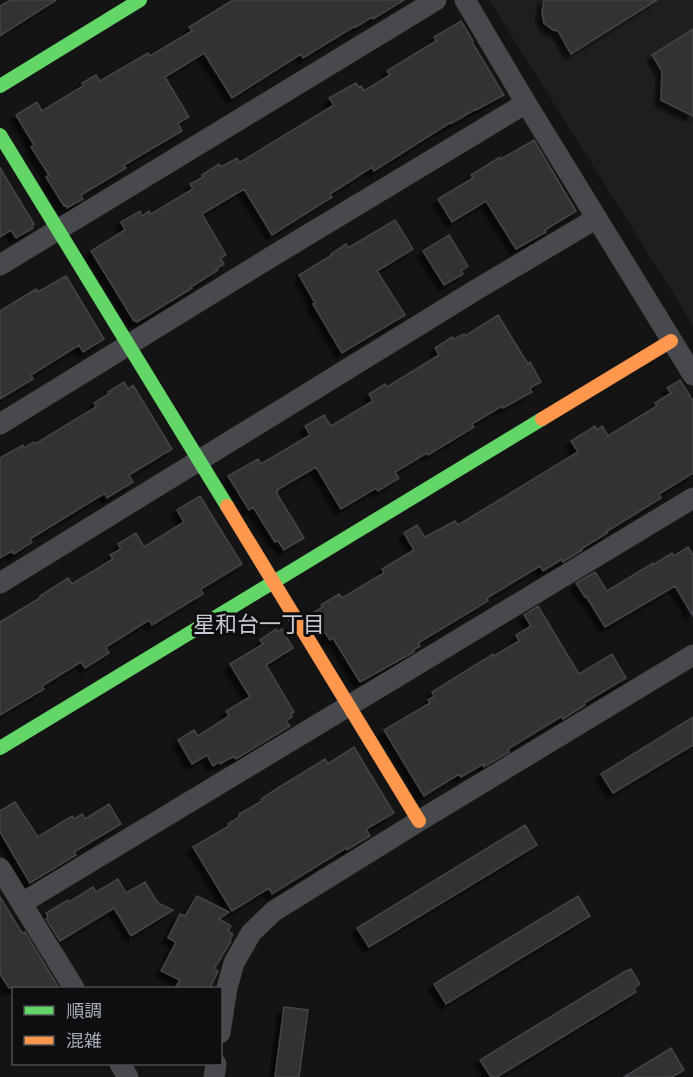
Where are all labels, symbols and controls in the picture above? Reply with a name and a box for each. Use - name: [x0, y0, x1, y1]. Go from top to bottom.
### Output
- district label: 星和台一丁目: [193, 610, 325, 638]
- legend: [12, 987, 222, 1065]
- text: 順調: [66, 999, 102, 1022]
- text: 混雑: [66, 1029, 102, 1052]

